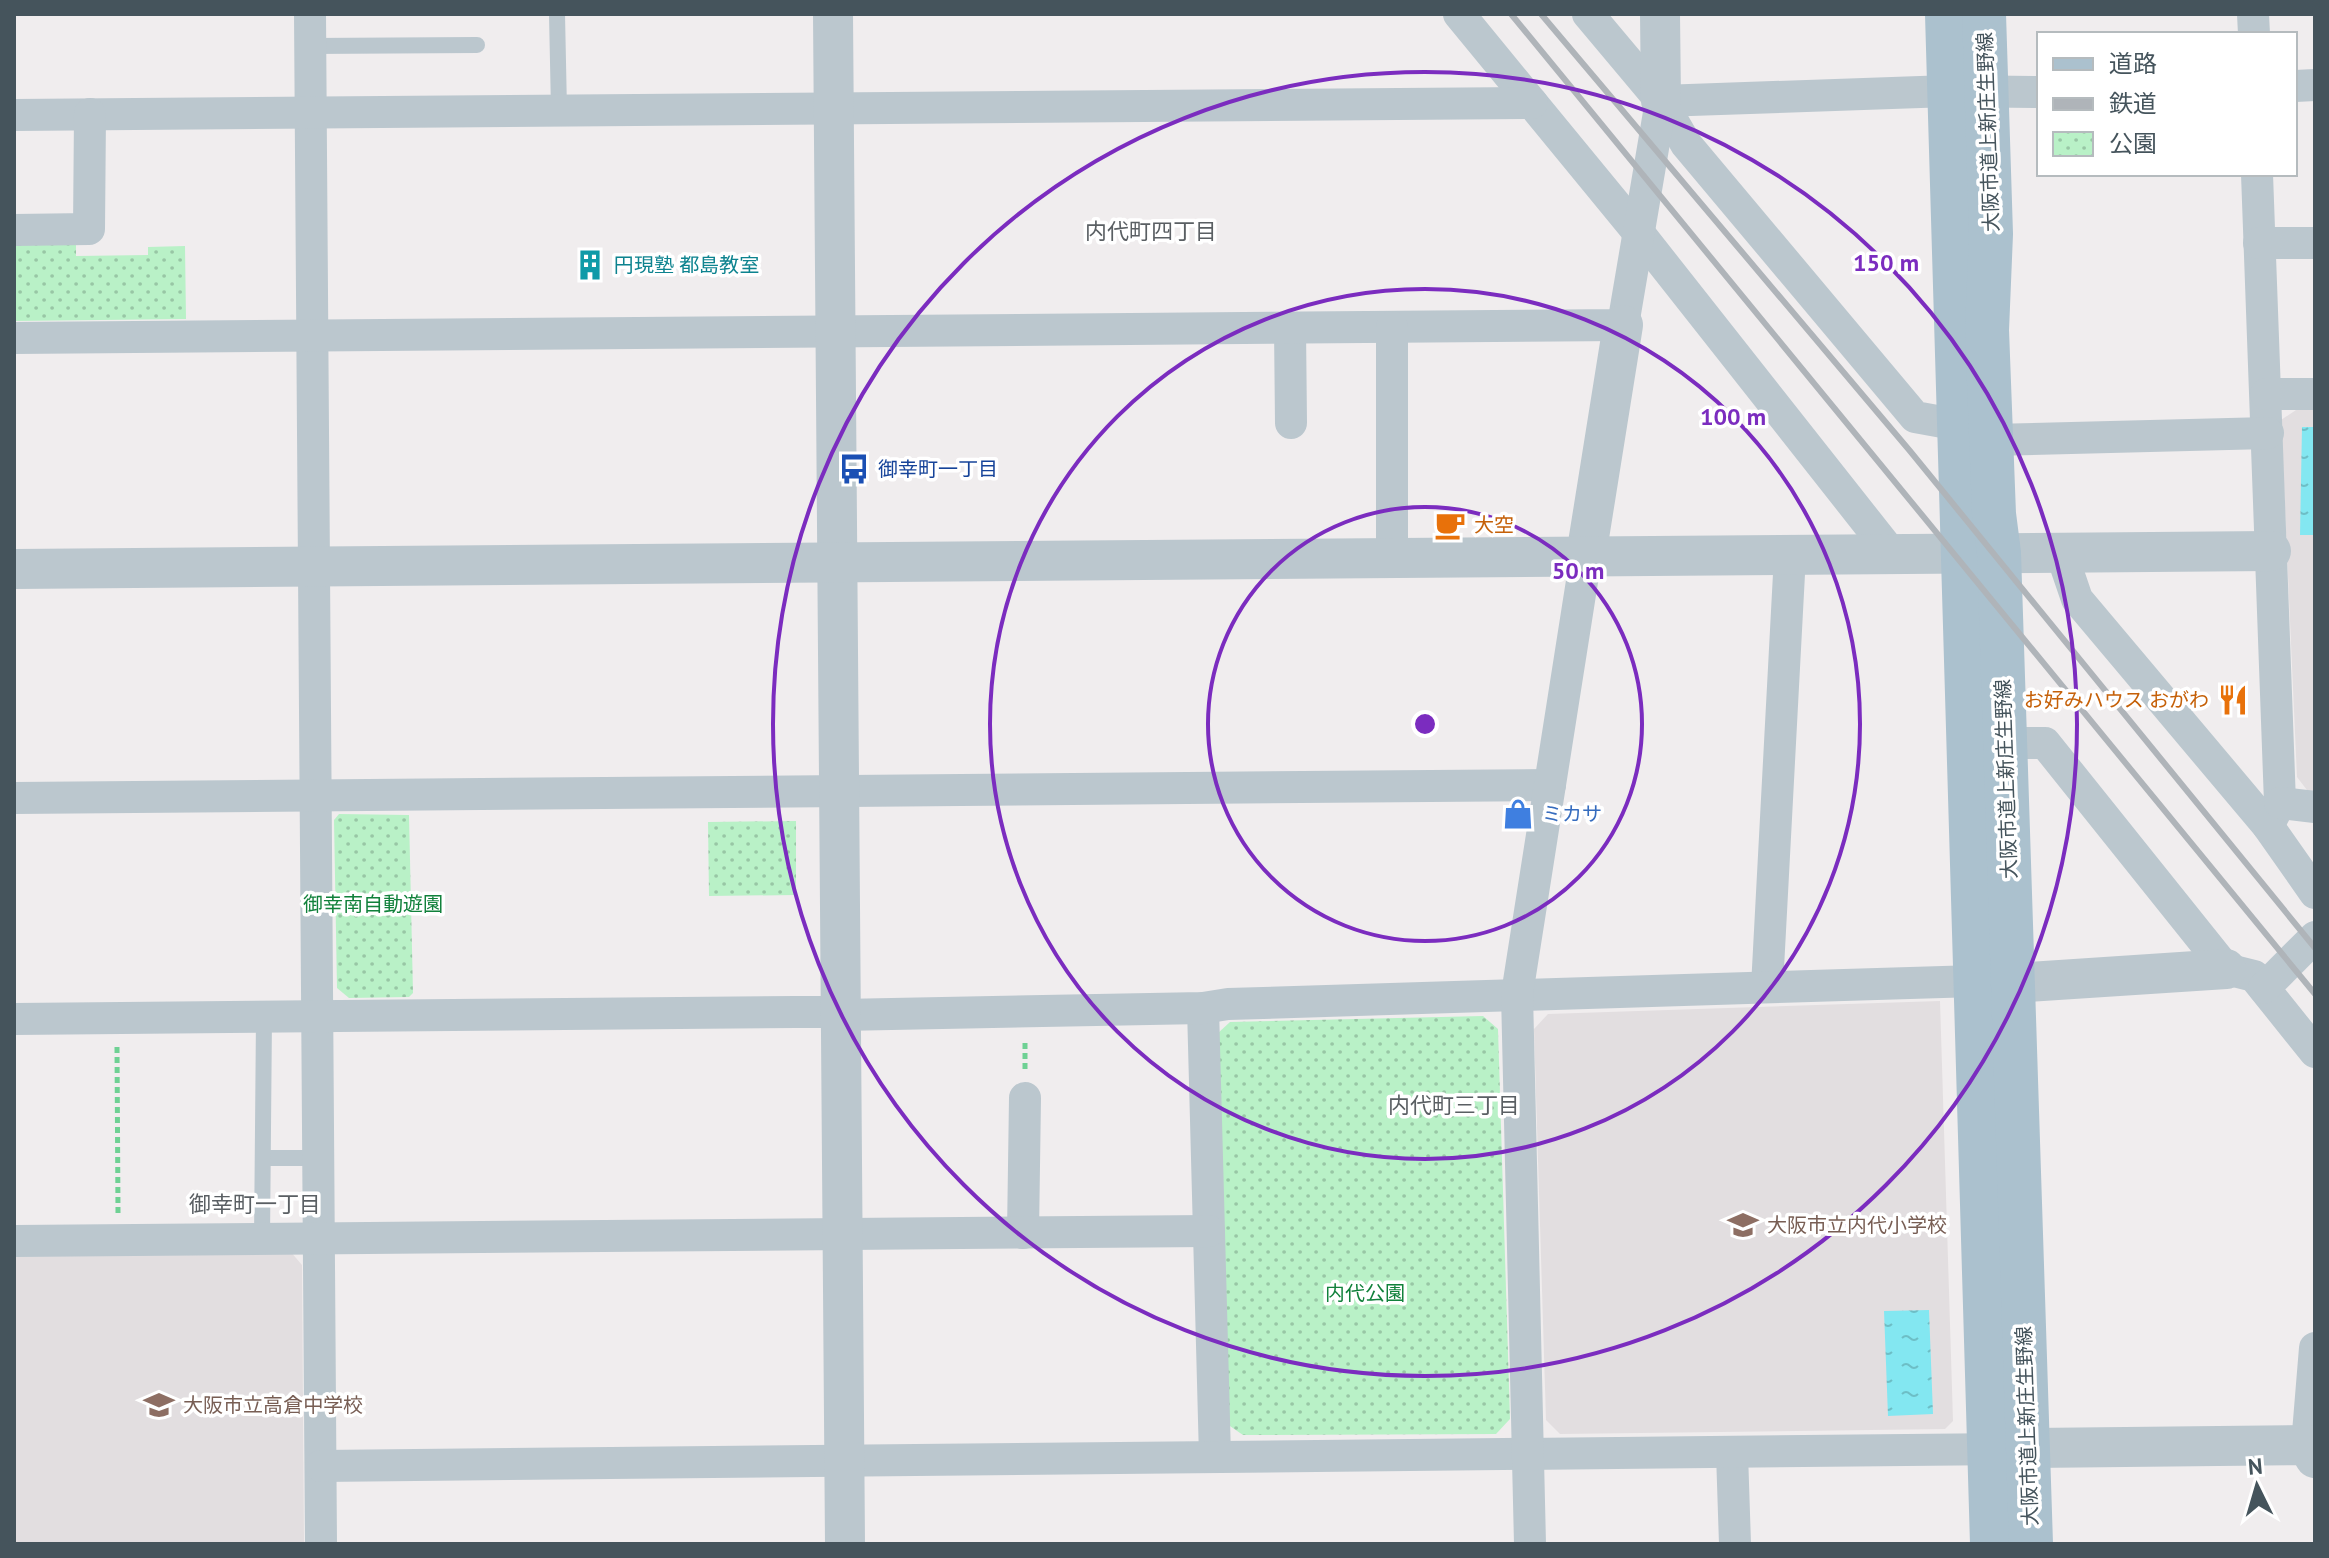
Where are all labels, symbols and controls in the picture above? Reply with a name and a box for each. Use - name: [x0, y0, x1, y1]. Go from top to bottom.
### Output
- street label: 大阪市道上新庄生野線: [1972, 32, 2004, 232]
- legend: [2037, 32, 2297, 176]
- text: 道路: [2109, 48, 2157, 79]
- text: 鉄道: [2109, 88, 2157, 119]
- text: 公園: [2109, 128, 2157, 159]
- district label: 内代町四丁目: [1085, 217, 1217, 245]
- text: 150 m: [1853, 247, 1919, 278]
- building icon: 円現塾 都島教室: [573, 248, 607, 282]
- place label: 円現塾 都島教室: [614, 252, 759, 278]
- text: 100 m: [1700, 401, 1766, 432]
- bus stop icon: 御幸町一丁目: [837, 452, 871, 486]
- place label: 御幸町一丁目: [878, 456, 998, 482]
- cafe icon: 大空: [1433, 508, 1467, 542]
- place label: 大空: [1474, 512, 1514, 538]
- text: 50 m: [1552, 555, 1604, 586]
- street label: 大阪市道上新庄生野線: [1990, 679, 2022, 879]
- restaurant icon: お好みハウス おがわ: [2216, 683, 2250, 717]
- place label: お好みハウス おがわ: [2024, 687, 2209, 713]
- centre of rings: [1411, 710, 1439, 738]
- shop icon: ミカサ: [1501, 797, 1535, 831]
- place label: ミカサ: [1542, 801, 1602, 827]
- park label: 御幸南自動遊園: [303, 891, 443, 917]
- district label: 内代町三丁目: [1388, 1091, 1520, 1119]
- district label: 御幸町一丁目: [189, 1190, 321, 1218]
- school or university icon: 大阪市立内代小学校: [1726, 1208, 1760, 1242]
- place label: 大阪市立内代小学校: [1767, 1212, 1947, 1238]
- park label: 内代公園: [1325, 1280, 1405, 1306]
- street label: 大阪市道上新庄生野線: [2011, 1326, 2043, 1526]
- school or university icon: 大阪市立高倉中学校: [142, 1388, 176, 1422]
- place label: 大阪市立高倉中学校: [183, 1392, 363, 1418]
- north arrow: [2217, 1446, 2297, 1526]
- text: N: [2247, 1451, 2264, 1481]

